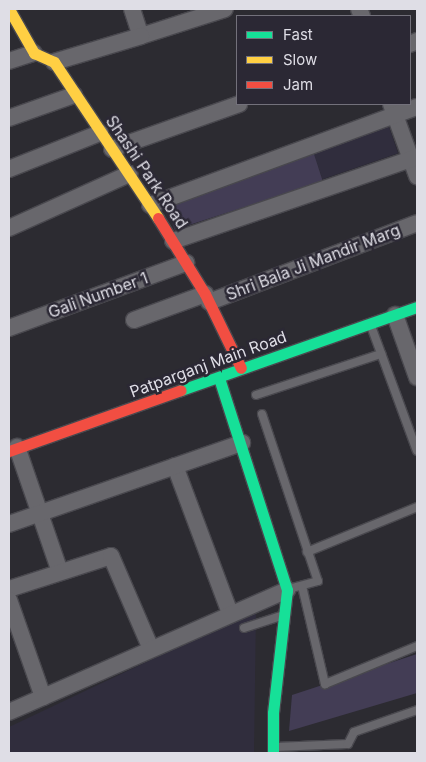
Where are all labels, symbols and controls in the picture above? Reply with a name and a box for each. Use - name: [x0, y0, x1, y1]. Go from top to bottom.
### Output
- legend: [236, 15, 411, 105]
- text: Fast: [283, 25, 313, 44]
- text: Slow: [283, 50, 317, 69]
- text: Jam: [283, 75, 313, 94]
- street label: Shashi Park Road: [102, 112, 192, 232]
- street label: Shri Bala Ji Mandir Marg: [223, 220, 403, 304]
- street label: Gali Number 1: [45, 268, 151, 322]
- street label: Patparganj Main Road: [127, 327, 289, 401]

